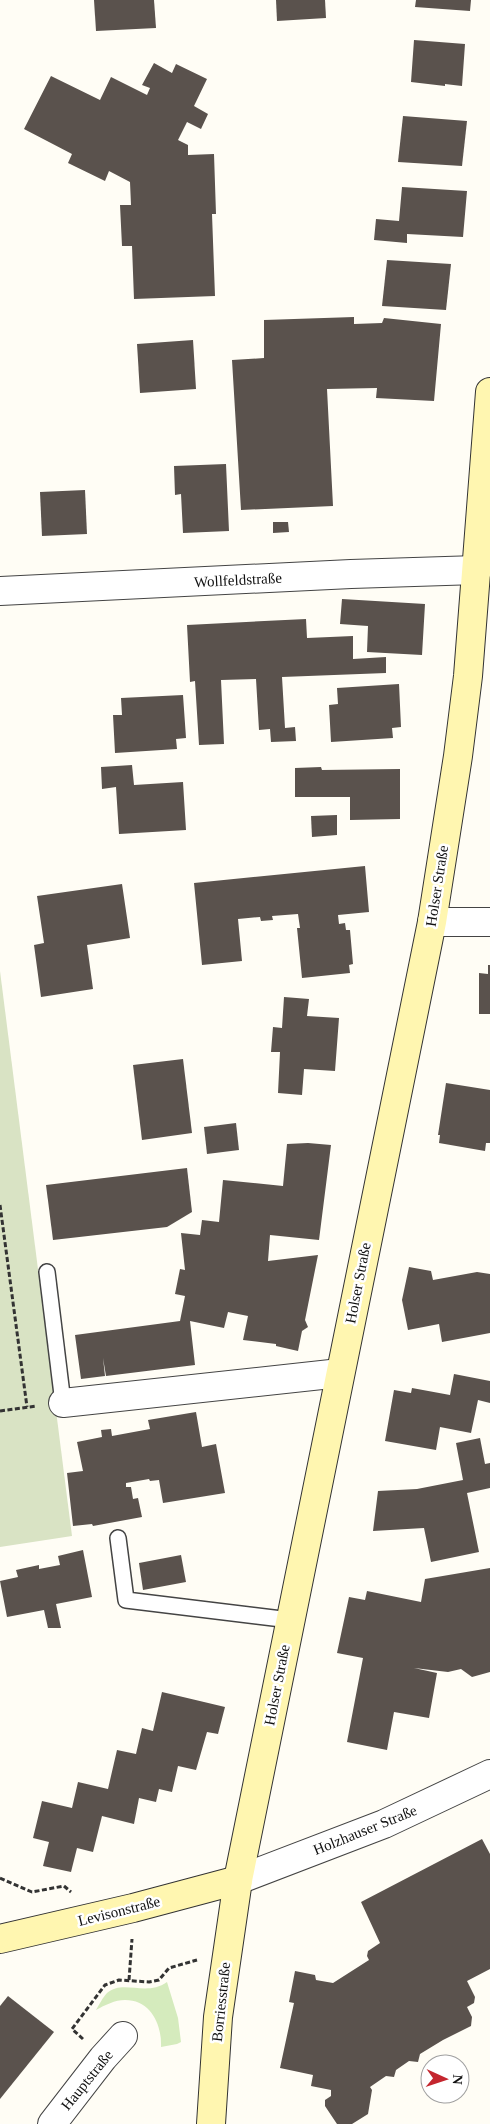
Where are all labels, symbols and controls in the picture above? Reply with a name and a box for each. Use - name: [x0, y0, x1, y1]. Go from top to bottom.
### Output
- street label: Wollfeldstraße: [194, 570, 283, 590]
- street label: Holser Straße: [423, 844, 451, 928]
- street label: Holser Straße: [342, 1241, 374, 1325]
- street label: Holser Straße: [261, 1643, 293, 1727]
- street label: Holzhauser Straße: [311, 1802, 419, 1858]
- street label: Levisonstraße: [76, 1893, 162, 1929]
- street label: Borriesstraße: [209, 1961, 233, 2043]
- street label: Hauptstraße: [58, 2047, 116, 2113]
- north arrow: [420, 2054, 470, 2104]
- text: N: [450, 2074, 465, 2085]

